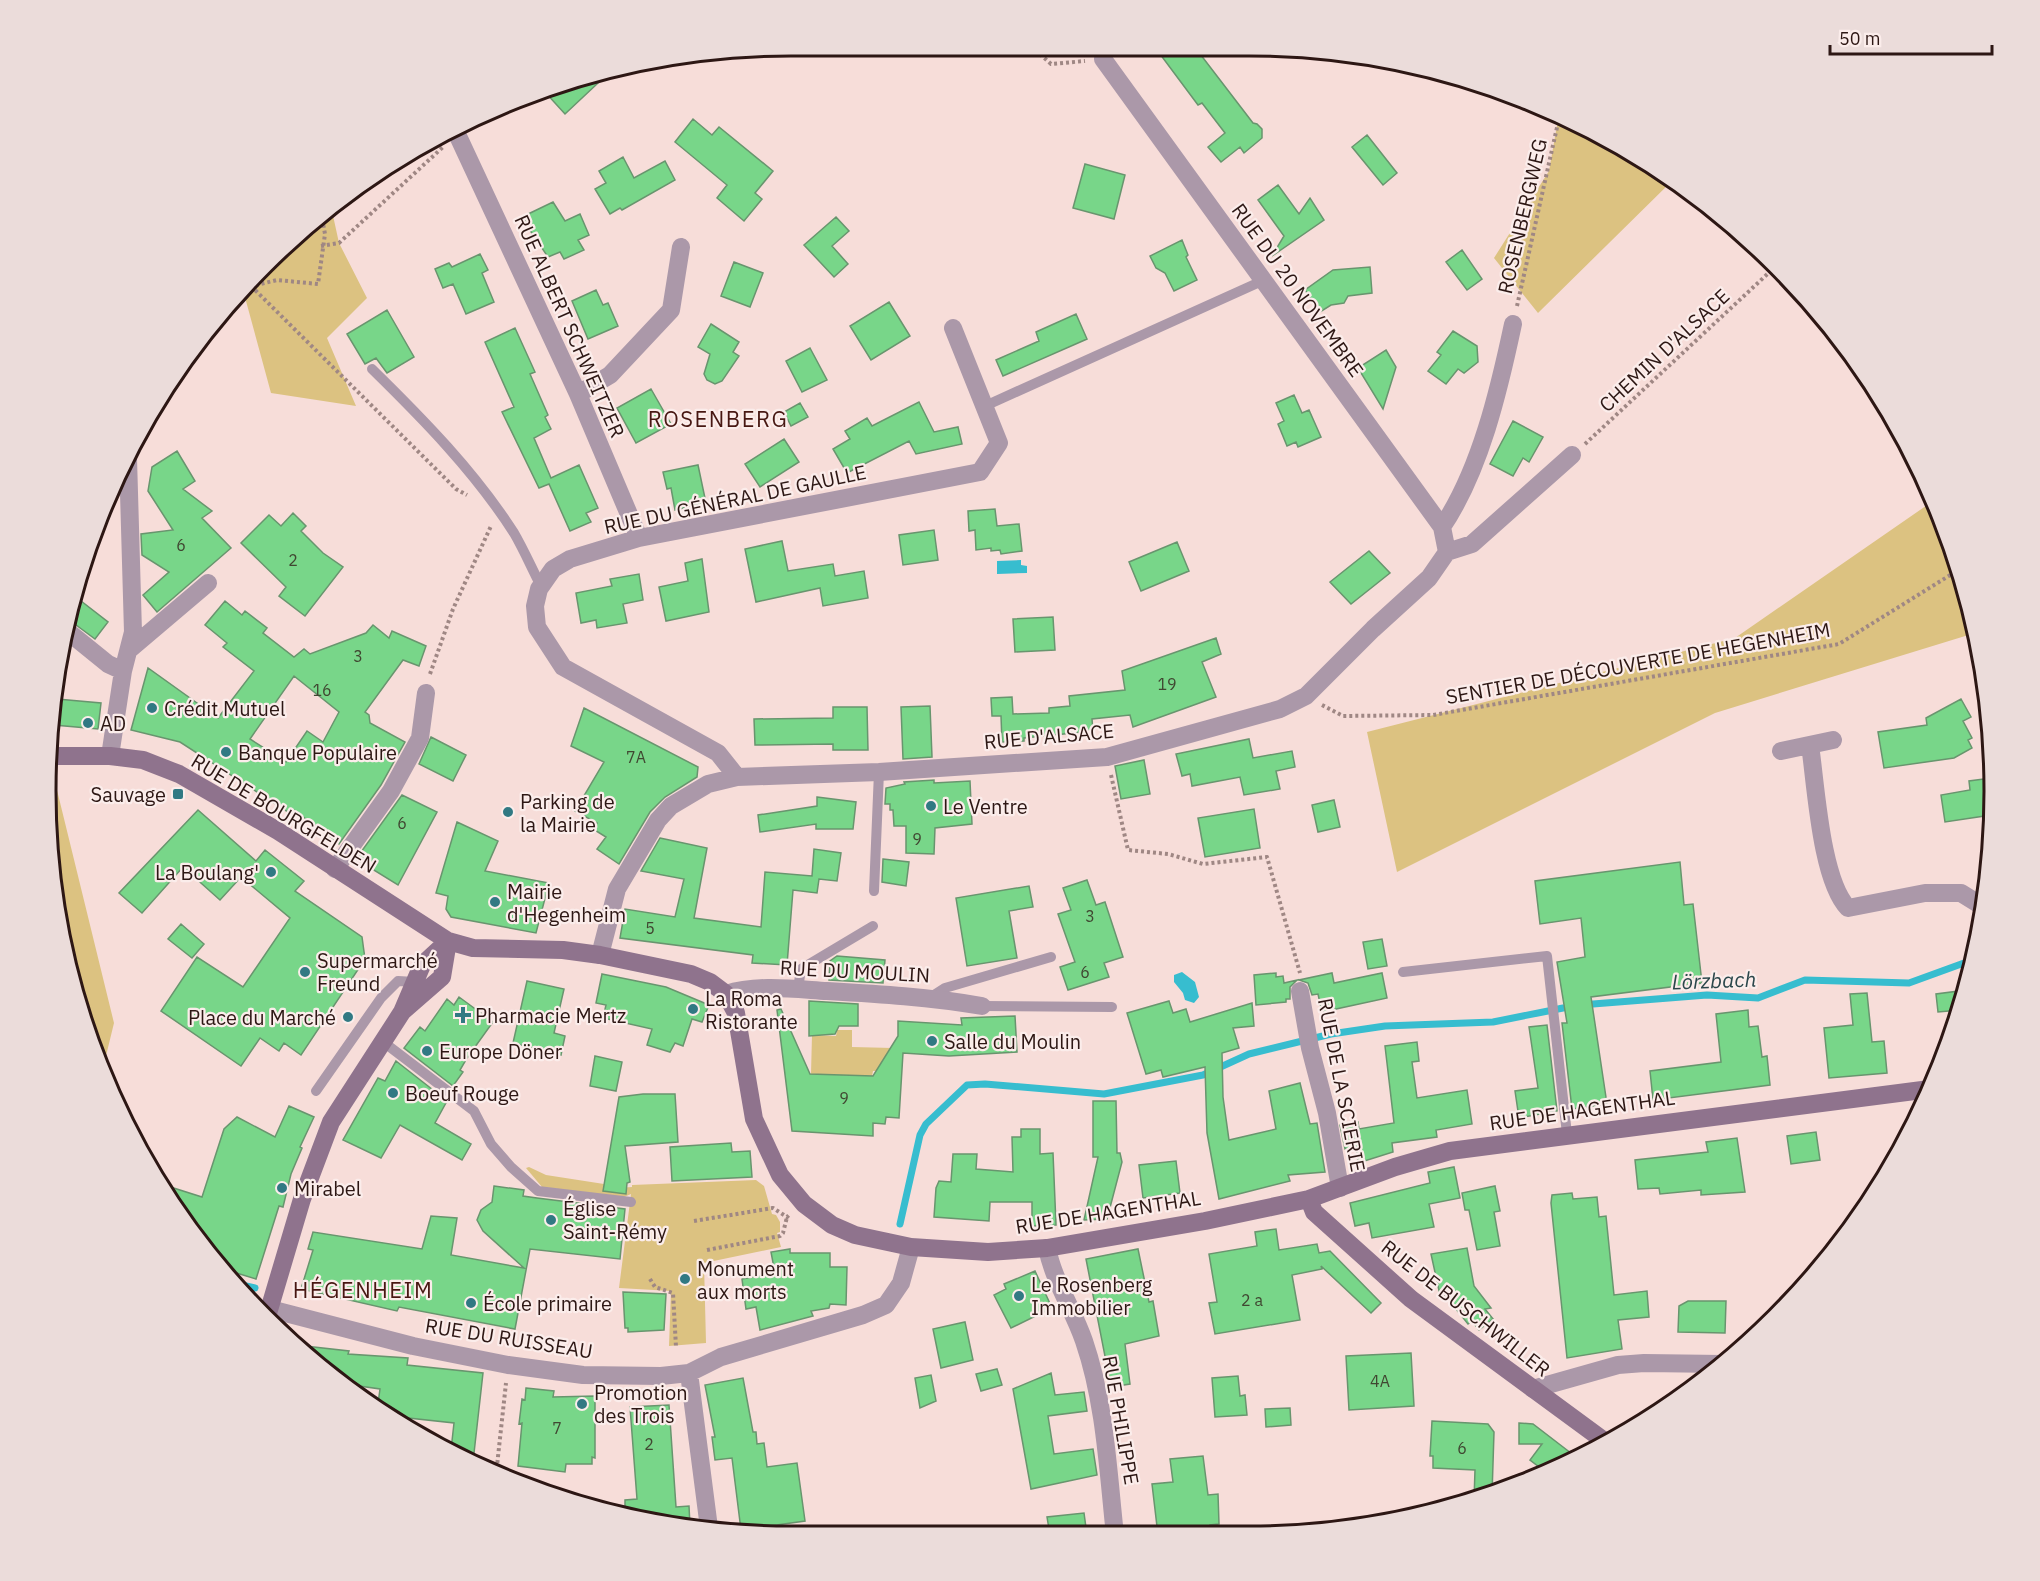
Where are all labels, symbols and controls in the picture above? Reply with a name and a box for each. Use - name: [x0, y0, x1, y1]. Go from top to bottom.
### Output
- scale bar: [1830, 18, 1992, 56]
- text: 50 m: [1839, 27, 1881, 50]
- street label: ROSENBERGWEG: [1491, 136, 1553, 296]
- street label: RUE DU 20 NOVEMBRE: [1226, 198, 1370, 382]
- street label: RUE ALBERT SCHWEITZER: [509, 210, 631, 442]
- street label: CHEMIN D'ALSACE: [1593, 282, 1735, 418]
- district label: ROSENBERG: [648, 404, 788, 433]
- street label: RUE DU GÉNÉRAL DE GAULLE: [601, 458, 869, 540]
- house number: 6: [176, 535, 186, 555]
- house number: 2: [288, 550, 298, 570]
- street label: SENTIER DE DÉCOUVERTE DE HEGENHEIM: [1444, 616, 1832, 710]
- house number: 3: [353, 646, 363, 666]
- house number: 19: [1157, 674, 1177, 694]
- house number: 16: [312, 680, 332, 700]
- place label: Crédit Mutuel: [164, 695, 285, 722]
- marker: Crédit Mutuel: [145, 701, 159, 715]
- place label: AD: [100, 710, 126, 737]
- marker: AD: [81, 716, 95, 730]
- street label: RUE D'ALSACE: [983, 717, 1115, 755]
- place label: Banque Populaire: [238, 739, 397, 766]
- marker: Banque Populaire: [219, 745, 233, 759]
- street label: RUE DE BOURGFELDEN: [186, 747, 382, 879]
- house number: 7A: [626, 747, 646, 767]
- place label: Sauvage: [91, 781, 166, 808]
- marker: Sauvage: [171, 787, 185, 801]
- place label: Parking de la Mairie: [520, 788, 615, 838]
- place label: Le Ventre: [943, 793, 1028, 820]
- marker: Le Ventre: [924, 799, 938, 813]
- marker: Parking de la Mairie: [501, 805, 515, 819]
- house number: 6: [397, 813, 407, 833]
- house number: 9: [912, 829, 922, 849]
- place label: La Boulang': [155, 859, 259, 886]
- marker: La Boulang': [264, 865, 278, 879]
- place label: Mairie d'Hegenheim: [507, 878, 626, 928]
- marker: Mairie d'Hegenheim: [488, 895, 502, 909]
- house number: 3: [1085, 906, 1095, 926]
- house number: 5: [645, 918, 655, 938]
- place label: Supermarché Freund: [317, 947, 438, 997]
- street label: RUE DU MOULIN: [779, 954, 931, 988]
- house number: 6: [1080, 962, 1090, 982]
- marker: Supermarché Freund: [298, 965, 312, 979]
- water label: Lörzbach: [1671, 965, 1757, 995]
- place label: La Roma Ristorante: [705, 985, 798, 1035]
- street label: RUE DE LA SCIERIE: [1312, 996, 1372, 1174]
- place label: Pharmacie Mertz: [475, 1002, 626, 1029]
- marker: La Roma Ristorante: [686, 1002, 700, 1016]
- place label: Place du Marché: [188, 1004, 336, 1031]
- marker: Pharmacie Mertz: [456, 1008, 470, 1022]
- marker: Place du Marché: [341, 1010, 355, 1024]
- place label: Salle du Moulin: [944, 1028, 1081, 1055]
- marker: Salle du Moulin: [925, 1034, 939, 1048]
- place label: Europe Döner: [439, 1038, 562, 1065]
- marker: Europe Döner: [420, 1044, 434, 1058]
- place label: Boeuf Rouge: [405, 1080, 519, 1107]
- street label: RUE DE HAGENTHAL: [1487, 1084, 1677, 1136]
- marker: Boeuf Rouge: [386, 1086, 400, 1100]
- house number: 9: [839, 1088, 849, 1108]
- place label: Mirabel: [294, 1175, 361, 1202]
- marker: Mirabel: [275, 1181, 289, 1195]
- street label: RUE DE HAGENTHAL: [1013, 1184, 1203, 1240]
- place label: Église Saint-Rémy: [563, 1195, 667, 1245]
- marker: Église Saint-Rémy: [544, 1213, 558, 1227]
- street label: RUE DE BUSCHWILLER: [1376, 1234, 1556, 1382]
- place label: Monument aux morts: [697, 1255, 794, 1305]
- place label: Le Rosenberg Immobilier: [1031, 1271, 1153, 1321]
- marker: Monument aux morts: [678, 1272, 692, 1286]
- district label: HÉGENHEIM: [293, 1275, 433, 1304]
- marker: Le Rosenberg Immobilier: [1012, 1289, 1026, 1303]
- place label: École primaire: [483, 1290, 612, 1317]
- house number: 2 a: [1241, 1290, 1263, 1310]
- marker: École primaire: [464, 1296, 478, 1310]
- street label: RUE DU RUISSEAU: [423, 1311, 595, 1365]
- street label: RUE PHILIPPE: [1096, 1353, 1146, 1487]
- house number: 4A: [1370, 1371, 1390, 1391]
- place label: Promotion des Trois: [594, 1379, 688, 1429]
- marker: Promotion des Trois: [575, 1397, 589, 1411]
- house number: 7: [552, 1418, 562, 1438]
- house number: 2: [644, 1434, 654, 1454]
- house number: 6: [1457, 1438, 1467, 1458]

